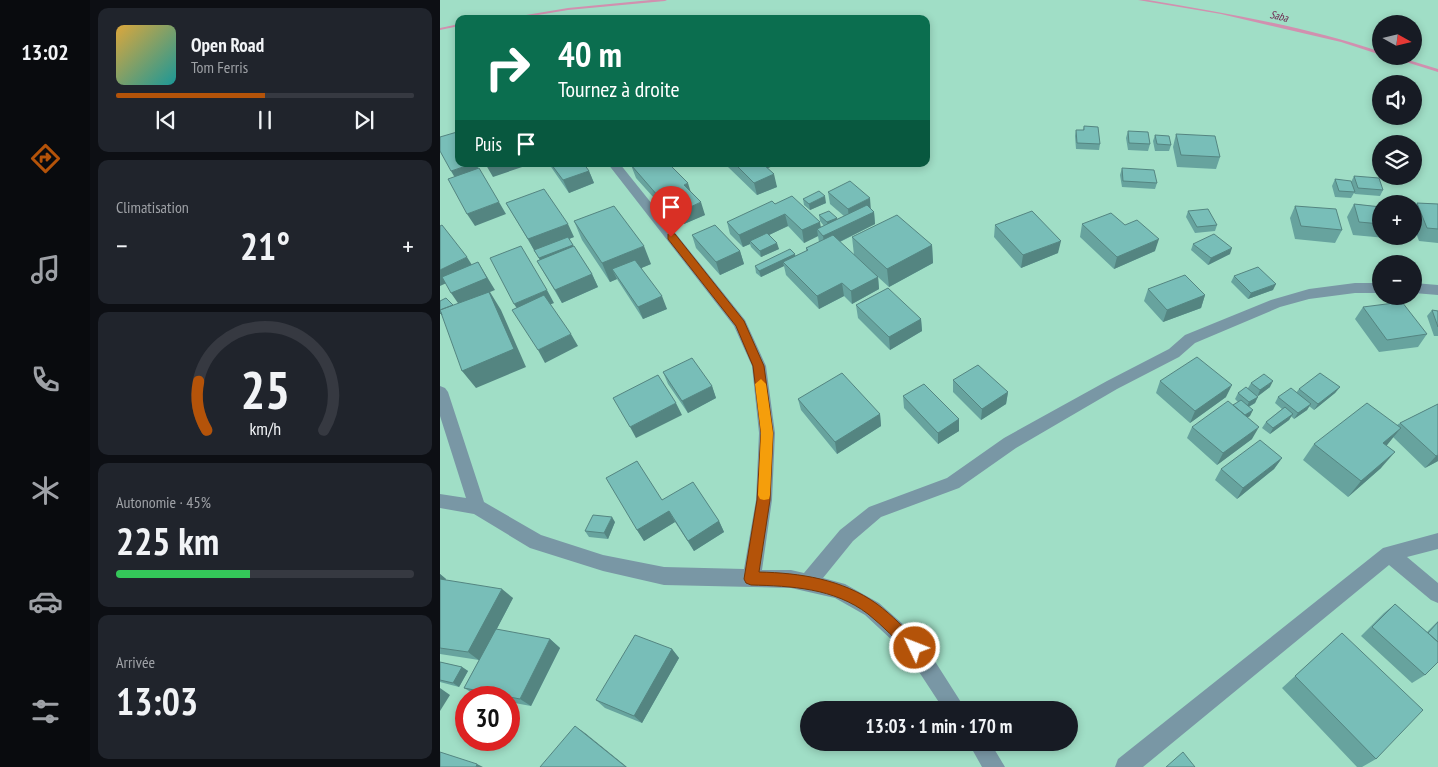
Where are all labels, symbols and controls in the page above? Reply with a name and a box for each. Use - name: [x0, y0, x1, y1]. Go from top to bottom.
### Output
- water label: Saba: [1268, 7, 1290, 25]
- north arrow: [1372, 15, 1422, 65]
- map controls: [1372, 15, 1422, 305]
- text: 40 m: [558, 31, 622, 77]
- text: Open Road: [191, 33, 264, 57]
- icon: right: [475, 35, 540, 100]
- text: 13:02: [21, 38, 69, 66]
- text: Tom Ferris: [191, 57, 248, 77]
- text: Tournez à droite: [558, 75, 680, 103]
- button: sound: [1372, 75, 1422, 125]
- icon: previous: [152, 106, 180, 134]
- icon: pause: [251, 106, 279, 134]
- icon: next: [350, 106, 378, 134]
- icon: arrive: [512, 130, 540, 158]
- text: Puis: [475, 132, 502, 156]
- button: layers: [1372, 135, 1422, 185]
- icon: directions: [28, 141, 63, 176]
- pin: [650, 186, 692, 237]
- icon: arrive: [657, 193, 685, 221]
- button: +: [1372, 195, 1422, 245]
- text: Climatisation: [116, 197, 189, 217]
- text: 21°: [240, 221, 290, 270]
- text: −: [116, 227, 128, 264]
- text: +: [402, 227, 414, 264]
- icon: music: [28, 252, 63, 287]
- button: −: [1372, 255, 1422, 305]
- text: 25: [240, 356, 290, 423]
- icon: phone: [28, 362, 63, 397]
- text: km/h: [249, 417, 281, 440]
- icon: climate: [28, 473, 63, 508]
- text: Autonomie · 45%: [116, 492, 211, 512]
- text: 225 km: [116, 516, 219, 565]
- icon: car: [28, 584, 63, 619]
- position arrow: [888, 621, 940, 673]
- text: Arrivée: [116, 652, 155, 672]
- text: 13:03: [116, 676, 198, 725]
- speed limit sign: 30: [455, 686, 520, 751]
- icon: filters: [28, 694, 63, 729]
- text: 13:03 · 1 min · 170 m: [866, 714, 1012, 738]

